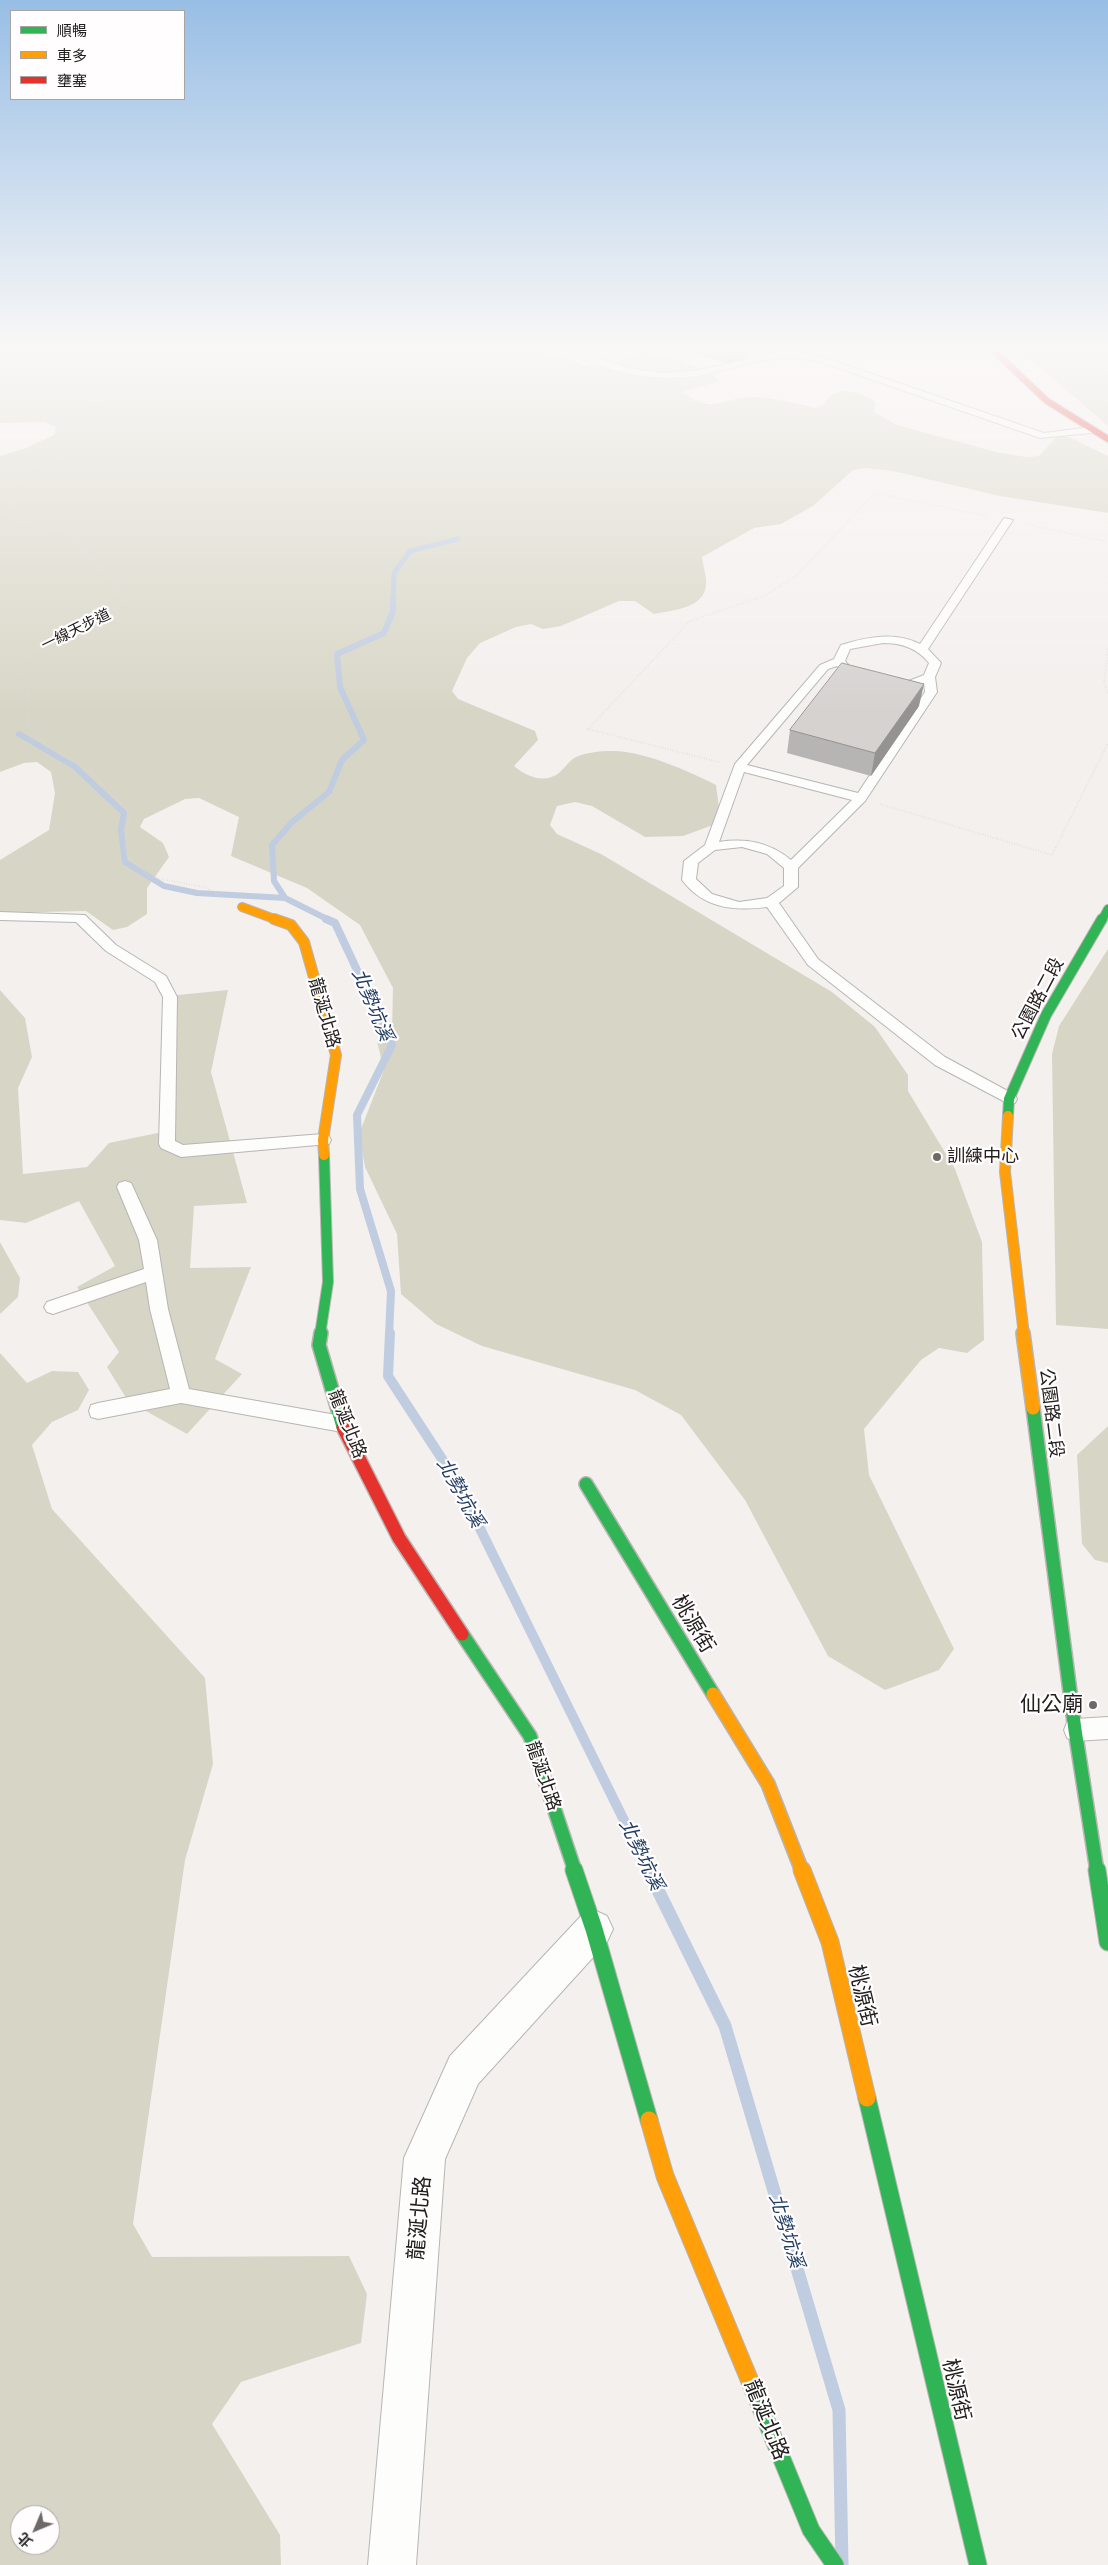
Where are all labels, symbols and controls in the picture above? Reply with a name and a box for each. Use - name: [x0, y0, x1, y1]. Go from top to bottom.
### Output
- legend: [10, 10, 185, 100]
- text: 順暢: [57, 21, 87, 40]
- text: 車多: [57, 46, 87, 65]
- text: 壅塞: [57, 71, 87, 90]
- street label: 一線天步道: [38, 605, 114, 655]
- street label: 公園路二段: [1007, 954, 1069, 1044]
- water label: 北勢坑溪: [347, 966, 397, 1044]
- street label: 龍涎北路: [304, 975, 344, 1051]
- place label: 訓練中心: [947, 1146, 1019, 1168]
- marker: 訓練中心: [931, 1151, 943, 1163]
- street label: 公園路二段: [1035, 1367, 1067, 1459]
- street label: 龍涎北路: [324, 1387, 370, 1461]
- water label: 北勢坑溪: [432, 1454, 488, 1532]
- street label: 桃源街: [666, 1591, 720, 1657]
- place label: 仙公廟: [1020, 1692, 1083, 1718]
- marker: 仙公廟: [1087, 1699, 1099, 1711]
- street label: 龍涎北路: [521, 1738, 565, 1814]
- water label: 北勢坑溪: [614, 1816, 668, 1894]
- street label: 桃源街: [843, 1962, 881, 2030]
- street label: 龍涎北路: [404, 2175, 436, 2261]
- water label: 北勢坑溪: [764, 2191, 808, 2271]
- street label: 桃源街: [937, 2356, 975, 2424]
- street label: 龍涎北路: [739, 2376, 793, 2464]
- north arrow: [10, 2505, 60, 2555]
- text: 北: [14, 2529, 36, 2551]

